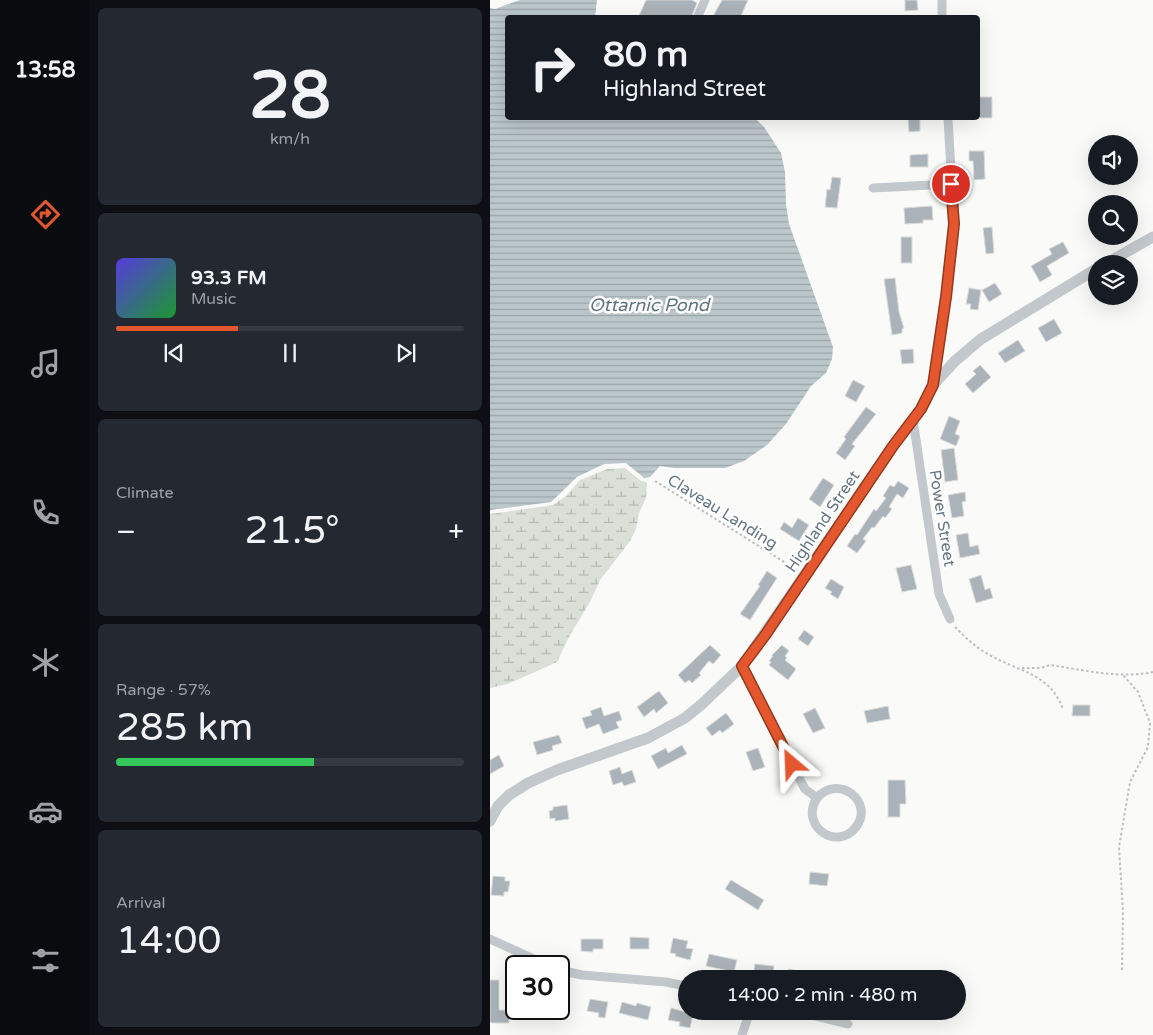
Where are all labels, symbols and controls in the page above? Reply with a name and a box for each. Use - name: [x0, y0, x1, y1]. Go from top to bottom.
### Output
- text: 80 m: [603, 34, 688, 76]
- icon: right: [520, 35, 585, 100]
- text: 13:58: [15, 57, 75, 83]
- text: 28: [249, 57, 331, 136]
- text: Highland Street: [603, 76, 766, 102]
- text: km/h: [270, 129, 310, 149]
- map controls: [1088, 135, 1138, 305]
- button: sound: [1088, 135, 1138, 185]
- pin: [930, 163, 972, 205]
- icon: arrive: [937, 170, 965, 198]
- button: search: [1088, 195, 1138, 245]
- icon: directions: [28, 197, 63, 232]
- button: layers: [1088, 255, 1138, 305]
- text: 93.3 FM: [191, 267, 267, 289]
- text: Music: [191, 289, 236, 309]
- water label: Ottarnic Pond: [589, 294, 712, 316]
- icon: previous: [160, 339, 188, 367]
- icon: pause: [276, 339, 304, 367]
- icon: next: [392, 339, 420, 367]
- icon: music: [28, 346, 63, 381]
- street label: Highland Street: [781, 467, 864, 576]
- street label: Power Street: [924, 468, 960, 568]
- street label: Claveau Landing: [664, 470, 781, 554]
- text: Climate: [116, 483, 174, 503]
- icon: phone: [28, 495, 63, 530]
- text: 21.5°: [245, 508, 340, 554]
- text: −: [116, 515, 136, 549]
- text: +: [448, 515, 464, 549]
- icon: climate: [28, 645, 63, 680]
- text: Range · 57%: [116, 680, 211, 700]
- text: 285 km: [116, 705, 253, 751]
- position arrow: [765, 737, 817, 789]
- icon: car: [28, 794, 63, 829]
- text: Arrival: [116, 893, 165, 913]
- text: 14:00: [116, 918, 221, 964]
- icon: filters: [28, 943, 63, 978]
- speed limit sign: 30: [505, 955, 570, 1020]
- text: 14:00 · 2 min · 480 m: [726, 984, 918, 1006]

